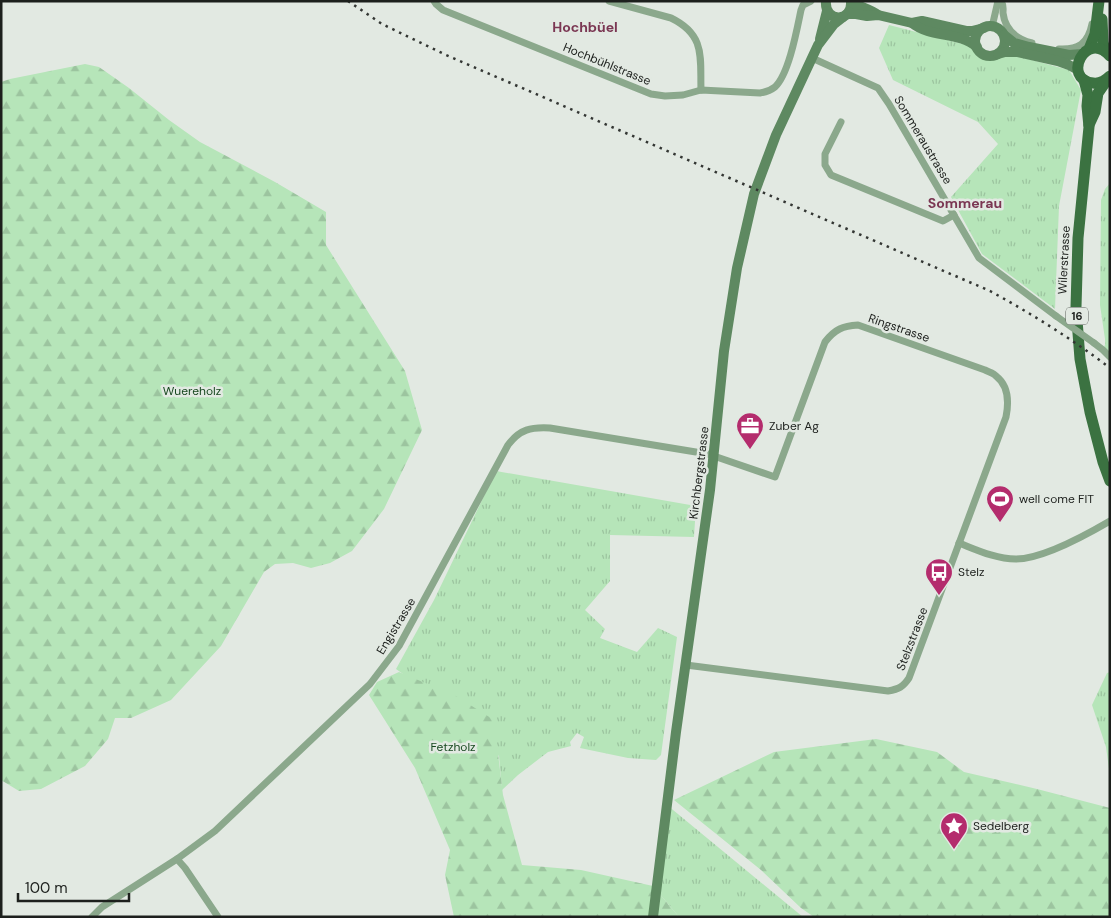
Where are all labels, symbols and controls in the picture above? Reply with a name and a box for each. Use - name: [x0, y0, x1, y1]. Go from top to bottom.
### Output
- district label: Hochbüel: [552, 18, 618, 36]
- street label: Hochbühlstrasse: [561, 39, 653, 89]
- street label: Sommeraustrasse: [890, 93, 956, 187]
- district label: Sommerau: [928, 194, 1002, 212]
- street label: Wilerstrasse: [1054, 225, 1074, 295]
- road number: 16: [1066, 308, 1088, 324]
- street label: Ringstrasse: [866, 310, 932, 346]
- park label: Wuereholz: [163, 383, 221, 399]
- office icon: Zuber Ag: [735, 411, 765, 450]
- place label: Zuber Ag: [769, 418, 819, 434]
- street label: Kirchbergstrasse: [685, 425, 713, 520]
- sports icon: well come FIT: [985, 484, 1015, 523]
- place label: well come FIT: [1019, 491, 1094, 507]
- bus stop icon: Stelz: [924, 557, 954, 596]
- place label: Stelz: [958, 564, 984, 580]
- street label: Engistrasse: [373, 594, 419, 657]
- street label: Stelzstrasse: [893, 605, 932, 673]
- park label: Fetzholz: [430, 739, 476, 755]
- place icon: Sedelberg: [939, 811, 969, 850]
- place label: Sedelberg: [973, 818, 1029, 834]
- scale bar: [18, 870, 129, 902]
- text: 100 m: [25, 878, 68, 898]

